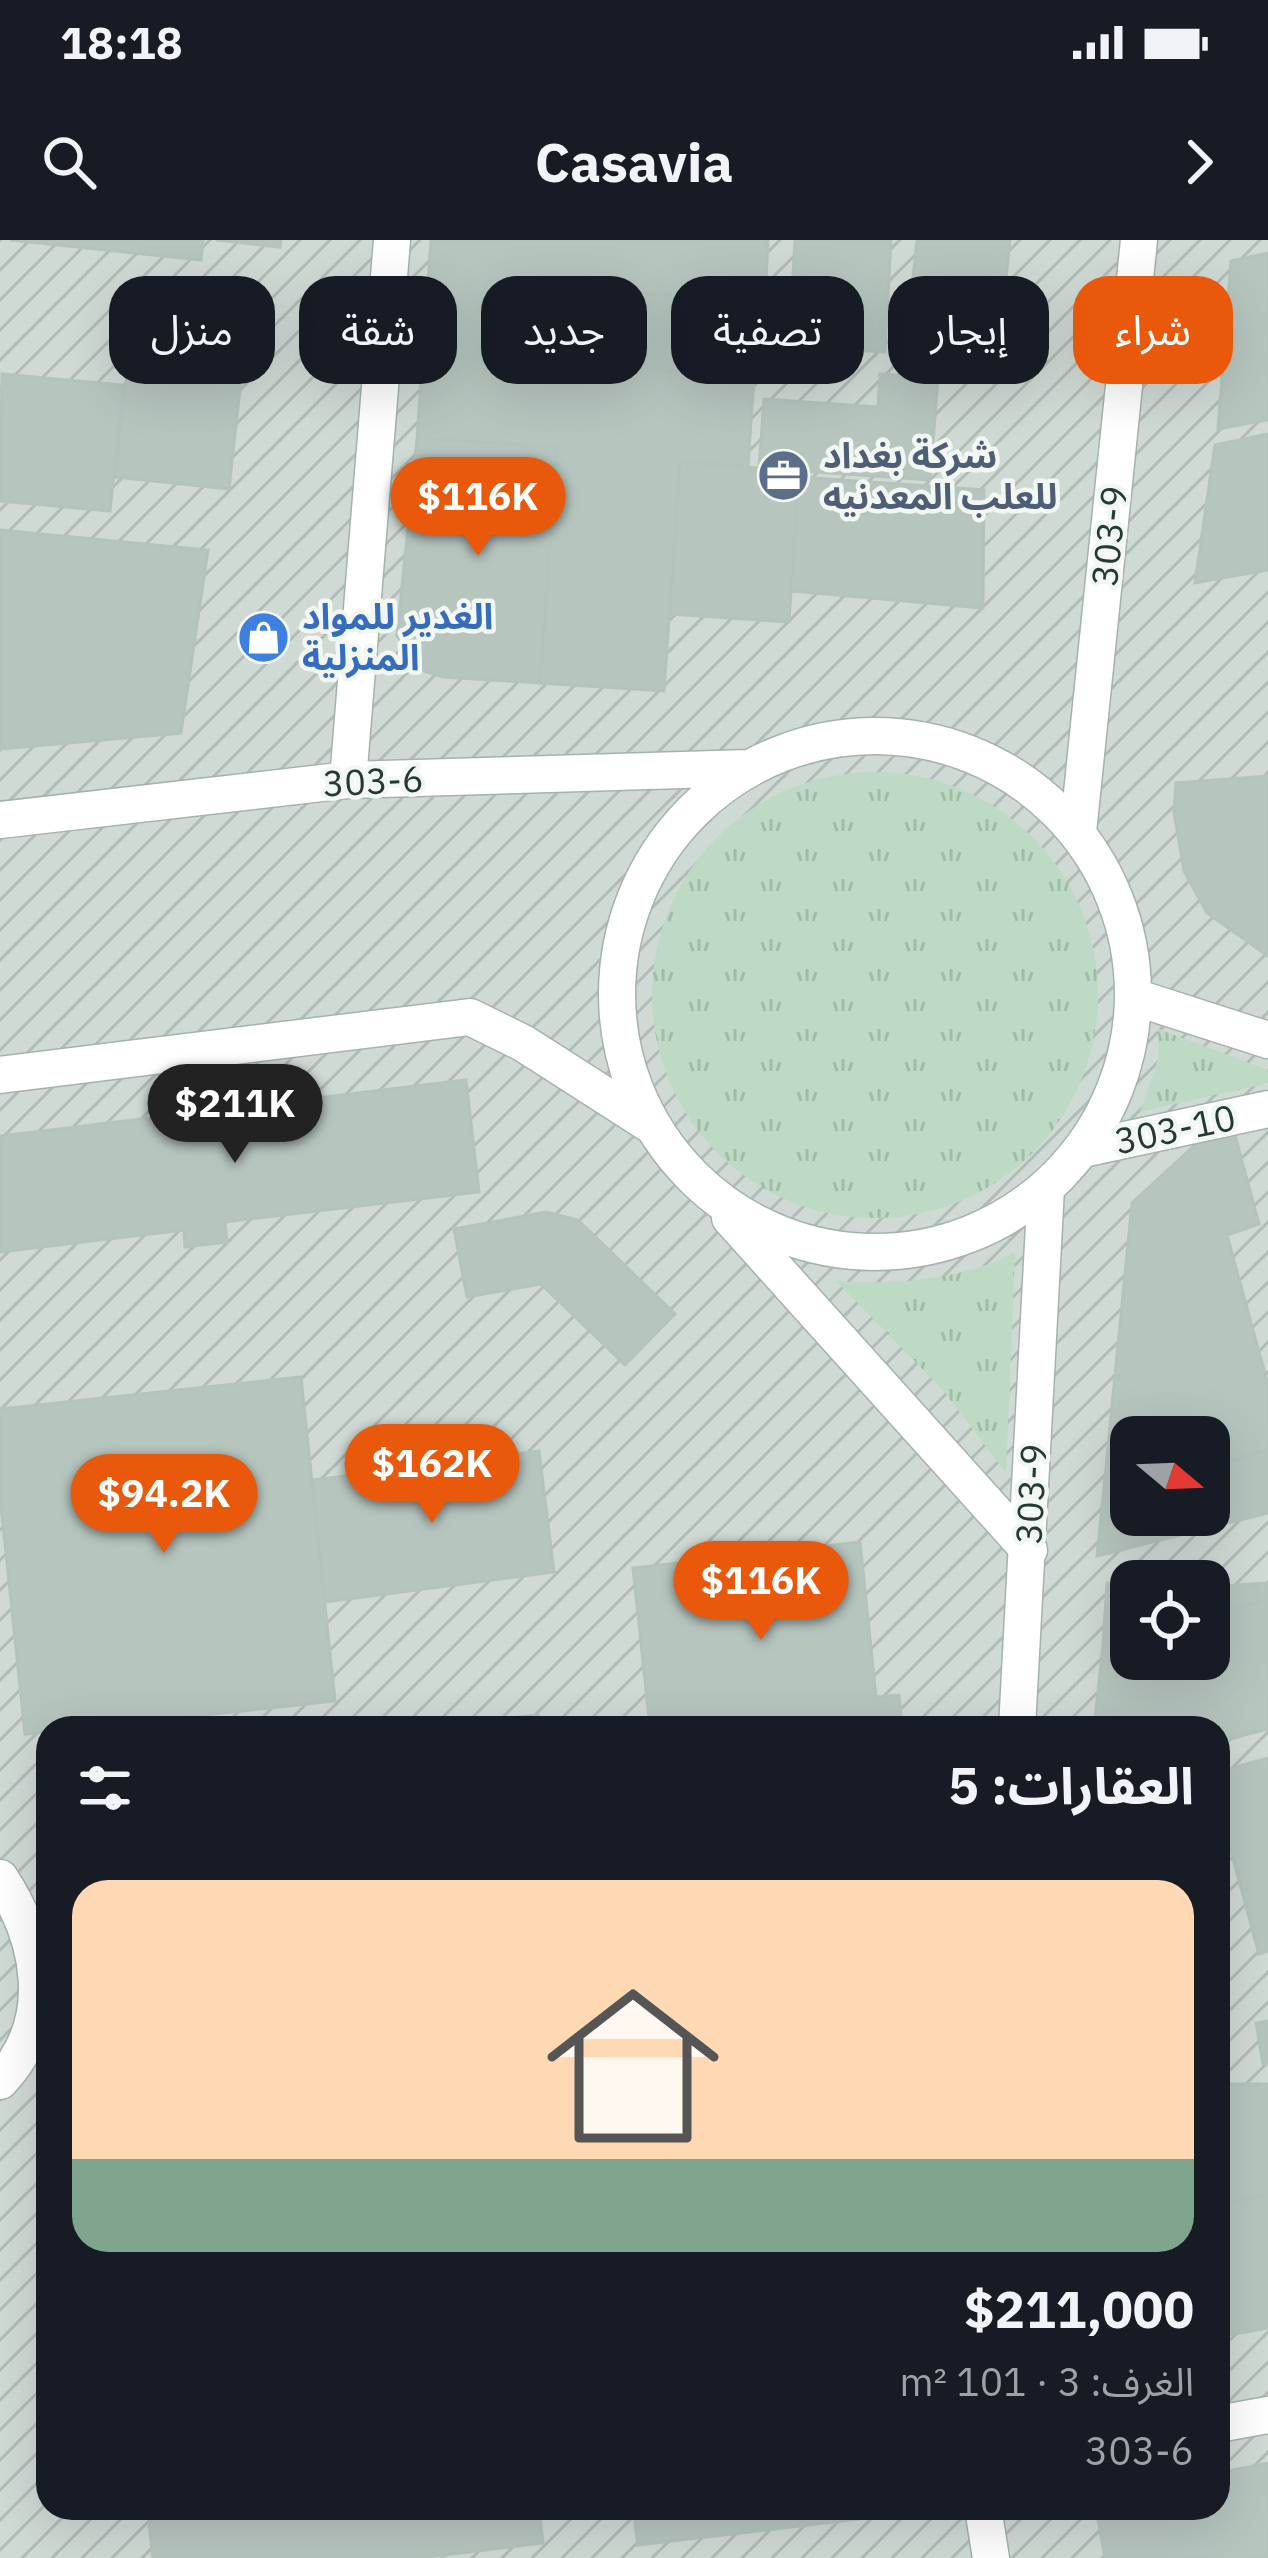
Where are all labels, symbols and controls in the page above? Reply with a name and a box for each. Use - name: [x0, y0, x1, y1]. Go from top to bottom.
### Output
- text: 18:18: [60, 13, 183, 71]
- text: Casavia: [535, 127, 733, 197]
- icon: search: [36, 129, 102, 195]
- icon: forward: [1166, 129, 1232, 195]
- chip: منزل: [109, 276, 275, 384]
- chip: شقة: [299, 276, 457, 384]
- chip: جديد: [481, 276, 647, 384]
- chip: تصفية: [671, 276, 864, 384]
- chip: إيجار: [888, 276, 1049, 384]
- chip: شراء: [1073, 276, 1233, 384]
- place label: شركة بغداد للعلب المعدنيه: [823, 431, 1058, 519]
- office icon: شركة بغداد للعلب المعدنيه: [756, 448, 812, 504]
- pin: $116K: [394, 457, 562, 559]
- text: $116K: [418, 470, 538, 521]
- street label: 303-9: [1080, 483, 1137, 589]
- place label: الغدير للمواد المنزلية: [302, 592, 493, 680]
- shop icon: الغدير للمواد المنزلية: [235, 609, 291, 665]
- street label: 303-6: [321, 754, 425, 807]
- pin: $211K: [151, 1064, 319, 1166]
- text: $211K: [175, 1077, 295, 1128]
- street label: 303-10: [1110, 1093, 1240, 1164]
- north arrow: [1110, 1416, 1230, 1536]
- map controls: [1110, 1416, 1230, 1680]
- pin: $162K: [348, 1424, 516, 1526]
- text: $162K: [372, 1437, 492, 1488]
- street label: 303-9: [1004, 1442, 1057, 1546]
- pin: $94.2K: [66, 1454, 262, 1556]
- text: $94.2K: [98, 1467, 230, 1518]
- pin: $116K: [677, 1541, 845, 1643]
- text: $116K: [701, 1554, 821, 1605]
- button: locate: [1110, 1560, 1230, 1680]
- text: العقارات: 5: [948, 1752, 1194, 1818]
- icon: filters: [72, 1755, 138, 1821]
- icon: home: [525, 1958, 741, 2174]
- text: $211,000: [964, 2276, 1194, 2342]
- text: الغرف: 3 · 101 m²: [900, 2356, 1194, 2407]
- text: 303-6: [1085, 2425, 1194, 2476]

